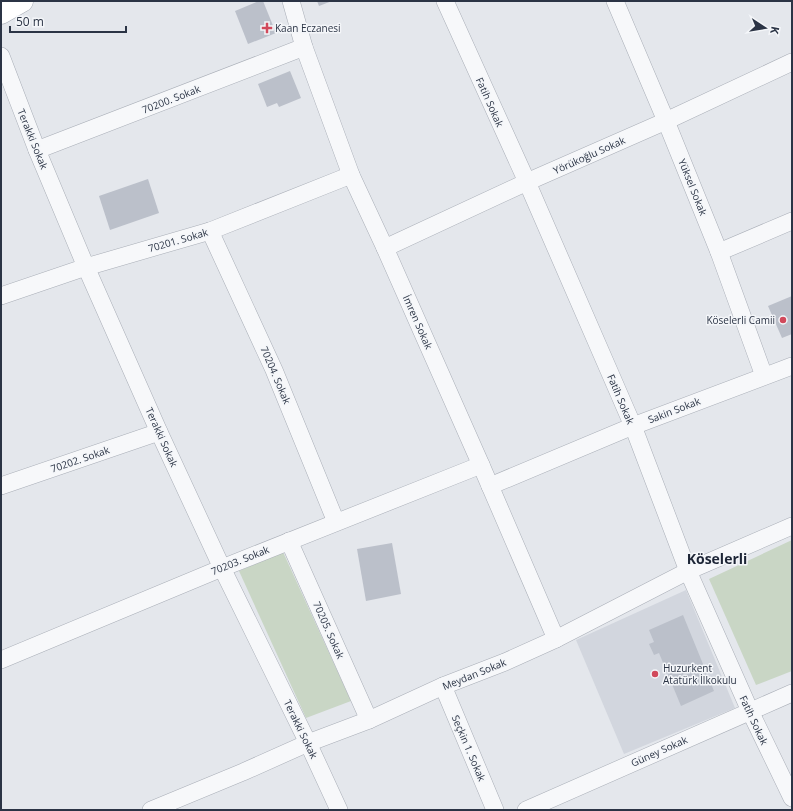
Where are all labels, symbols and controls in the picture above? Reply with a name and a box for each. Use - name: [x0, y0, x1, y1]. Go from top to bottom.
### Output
- scale bar: [10, 8, 126, 34]
- north arrow: [745, 8, 785, 48]
- text: 50 m: [16, 13, 44, 30]
- place label: Kaan Eczanesi: [275, 21, 341, 35]
- marker: Kaan Eczanesi: [262, 23, 272, 33]
- text: K: [767, 25, 783, 36]
- street label: Fatih Sokak: [473, 75, 507, 130]
- street label: 70200. Sokak: [140, 81, 203, 117]
- street label: Terakki Sokak: [15, 107, 52, 172]
- street label: Yörükoğlu Sokak: [551, 133, 628, 177]
- street label: Yüksel Sokak: [675, 157, 711, 218]
- street label: 70201. Sokak: [147, 225, 210, 255]
- street label: İmren Sokak: [400, 293, 437, 352]
- place label: Köselerli Camii: [706, 313, 775, 327]
- marker: Köselerli Camii: [778, 315, 788, 325]
- street label: 70204. Sokak: [258, 344, 295, 407]
- street label: Fatih Sokak: [604, 372, 638, 427]
- street label: Sakin Sokak: [646, 393, 703, 426]
- street label: Terakki Sokak: [143, 405, 182, 470]
- street label: 70202. Sokak: [49, 442, 112, 476]
- street label: 70203. Sokak: [209, 542, 272, 578]
- district label: Köselerli: [687, 549, 747, 568]
- street label: 70205. Sokak: [310, 599, 348, 662]
- street label: Meydan Sokak: [440, 655, 509, 693]
- place label: Huzurkent Atatürk İlkokulu: [663, 661, 737, 687]
- marker: Huzurkent Atatürk İlkokulu: [650, 669, 660, 679]
- street label: Fatih Sokak: [736, 693, 772, 748]
- street label: Terakki Sokak: [281, 697, 322, 761]
- street label: Seçkin 1. Sokak: [449, 713, 490, 784]
- street label: Güney Sokak: [629, 732, 690, 770]

